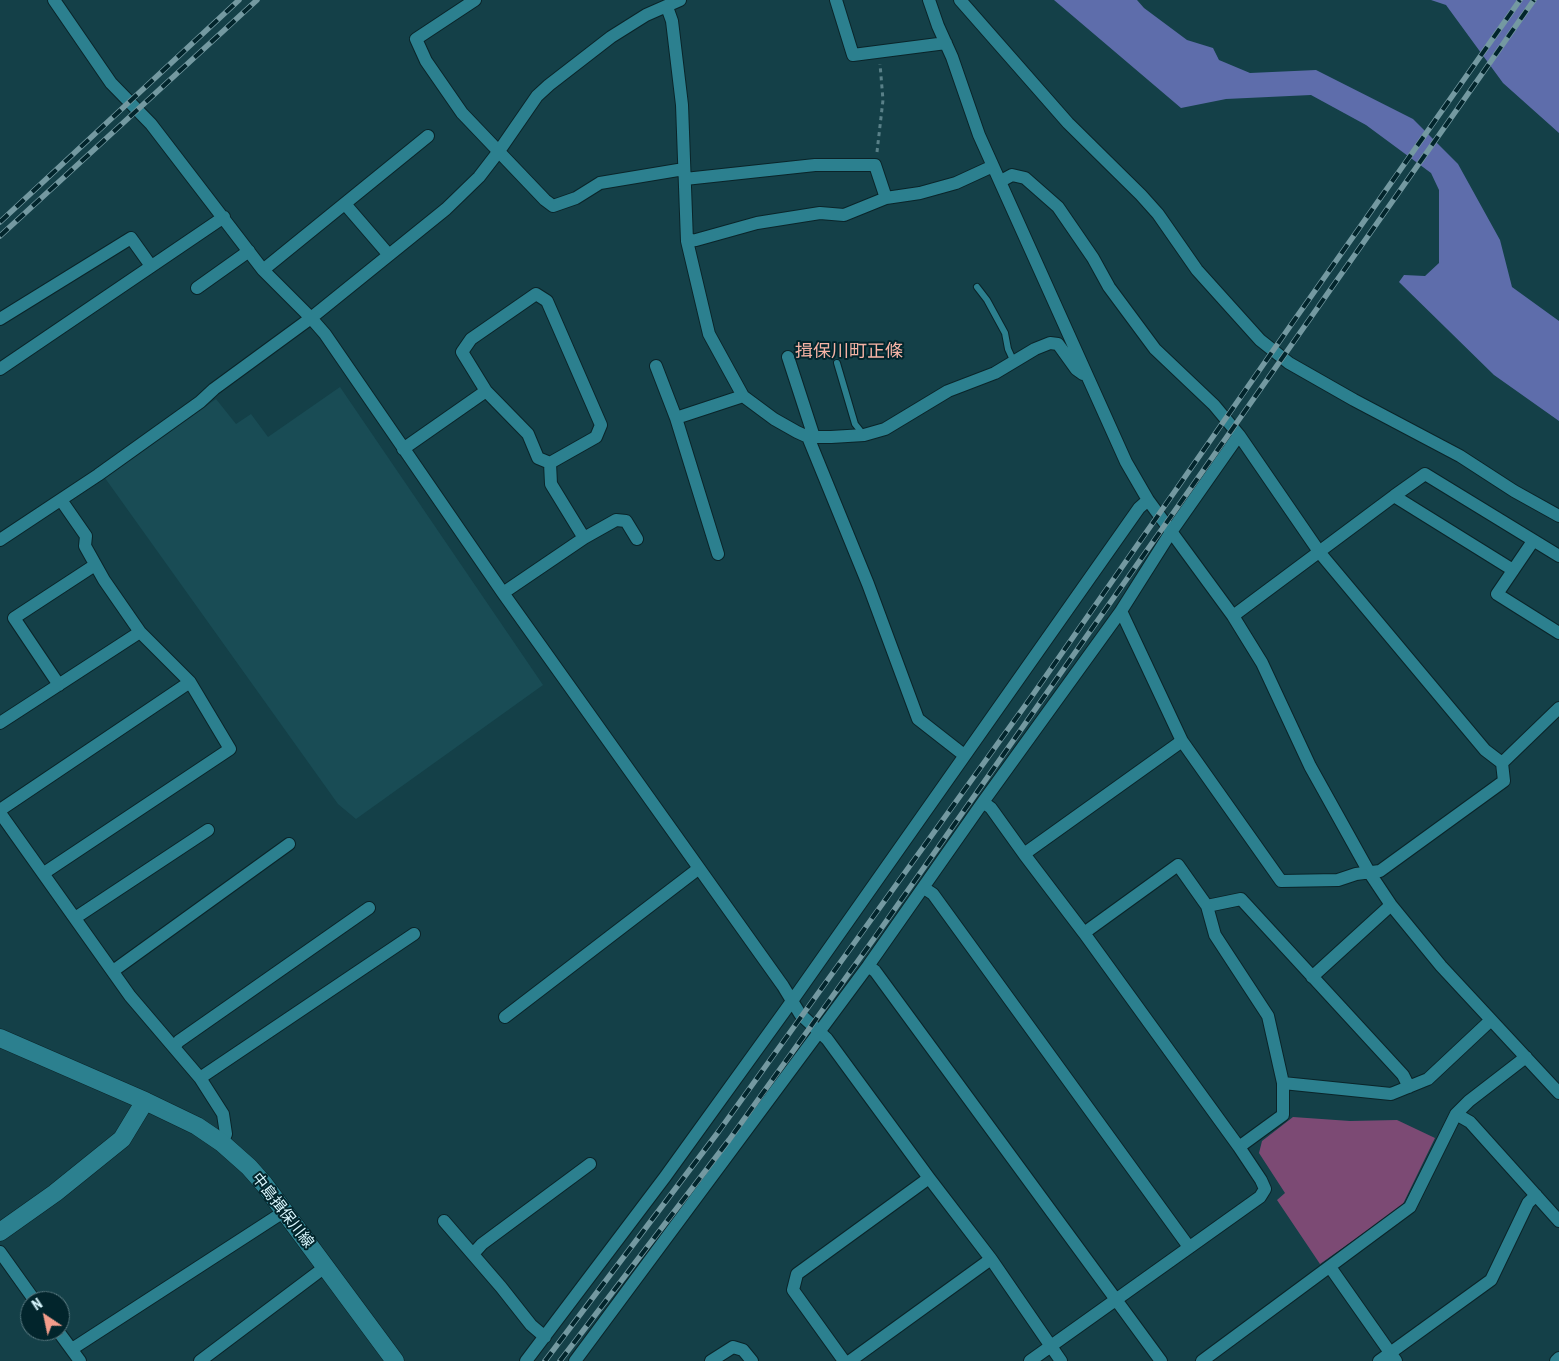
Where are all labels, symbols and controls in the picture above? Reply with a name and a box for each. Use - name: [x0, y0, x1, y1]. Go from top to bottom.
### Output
- district label: 揖保川町正條: [795, 341, 903, 363]
- street label: 中島揖保川線: [247, 1170, 317, 1252]
- north arrow: [20, 1291, 70, 1341]
- text: N: [29, 1295, 45, 1313]

